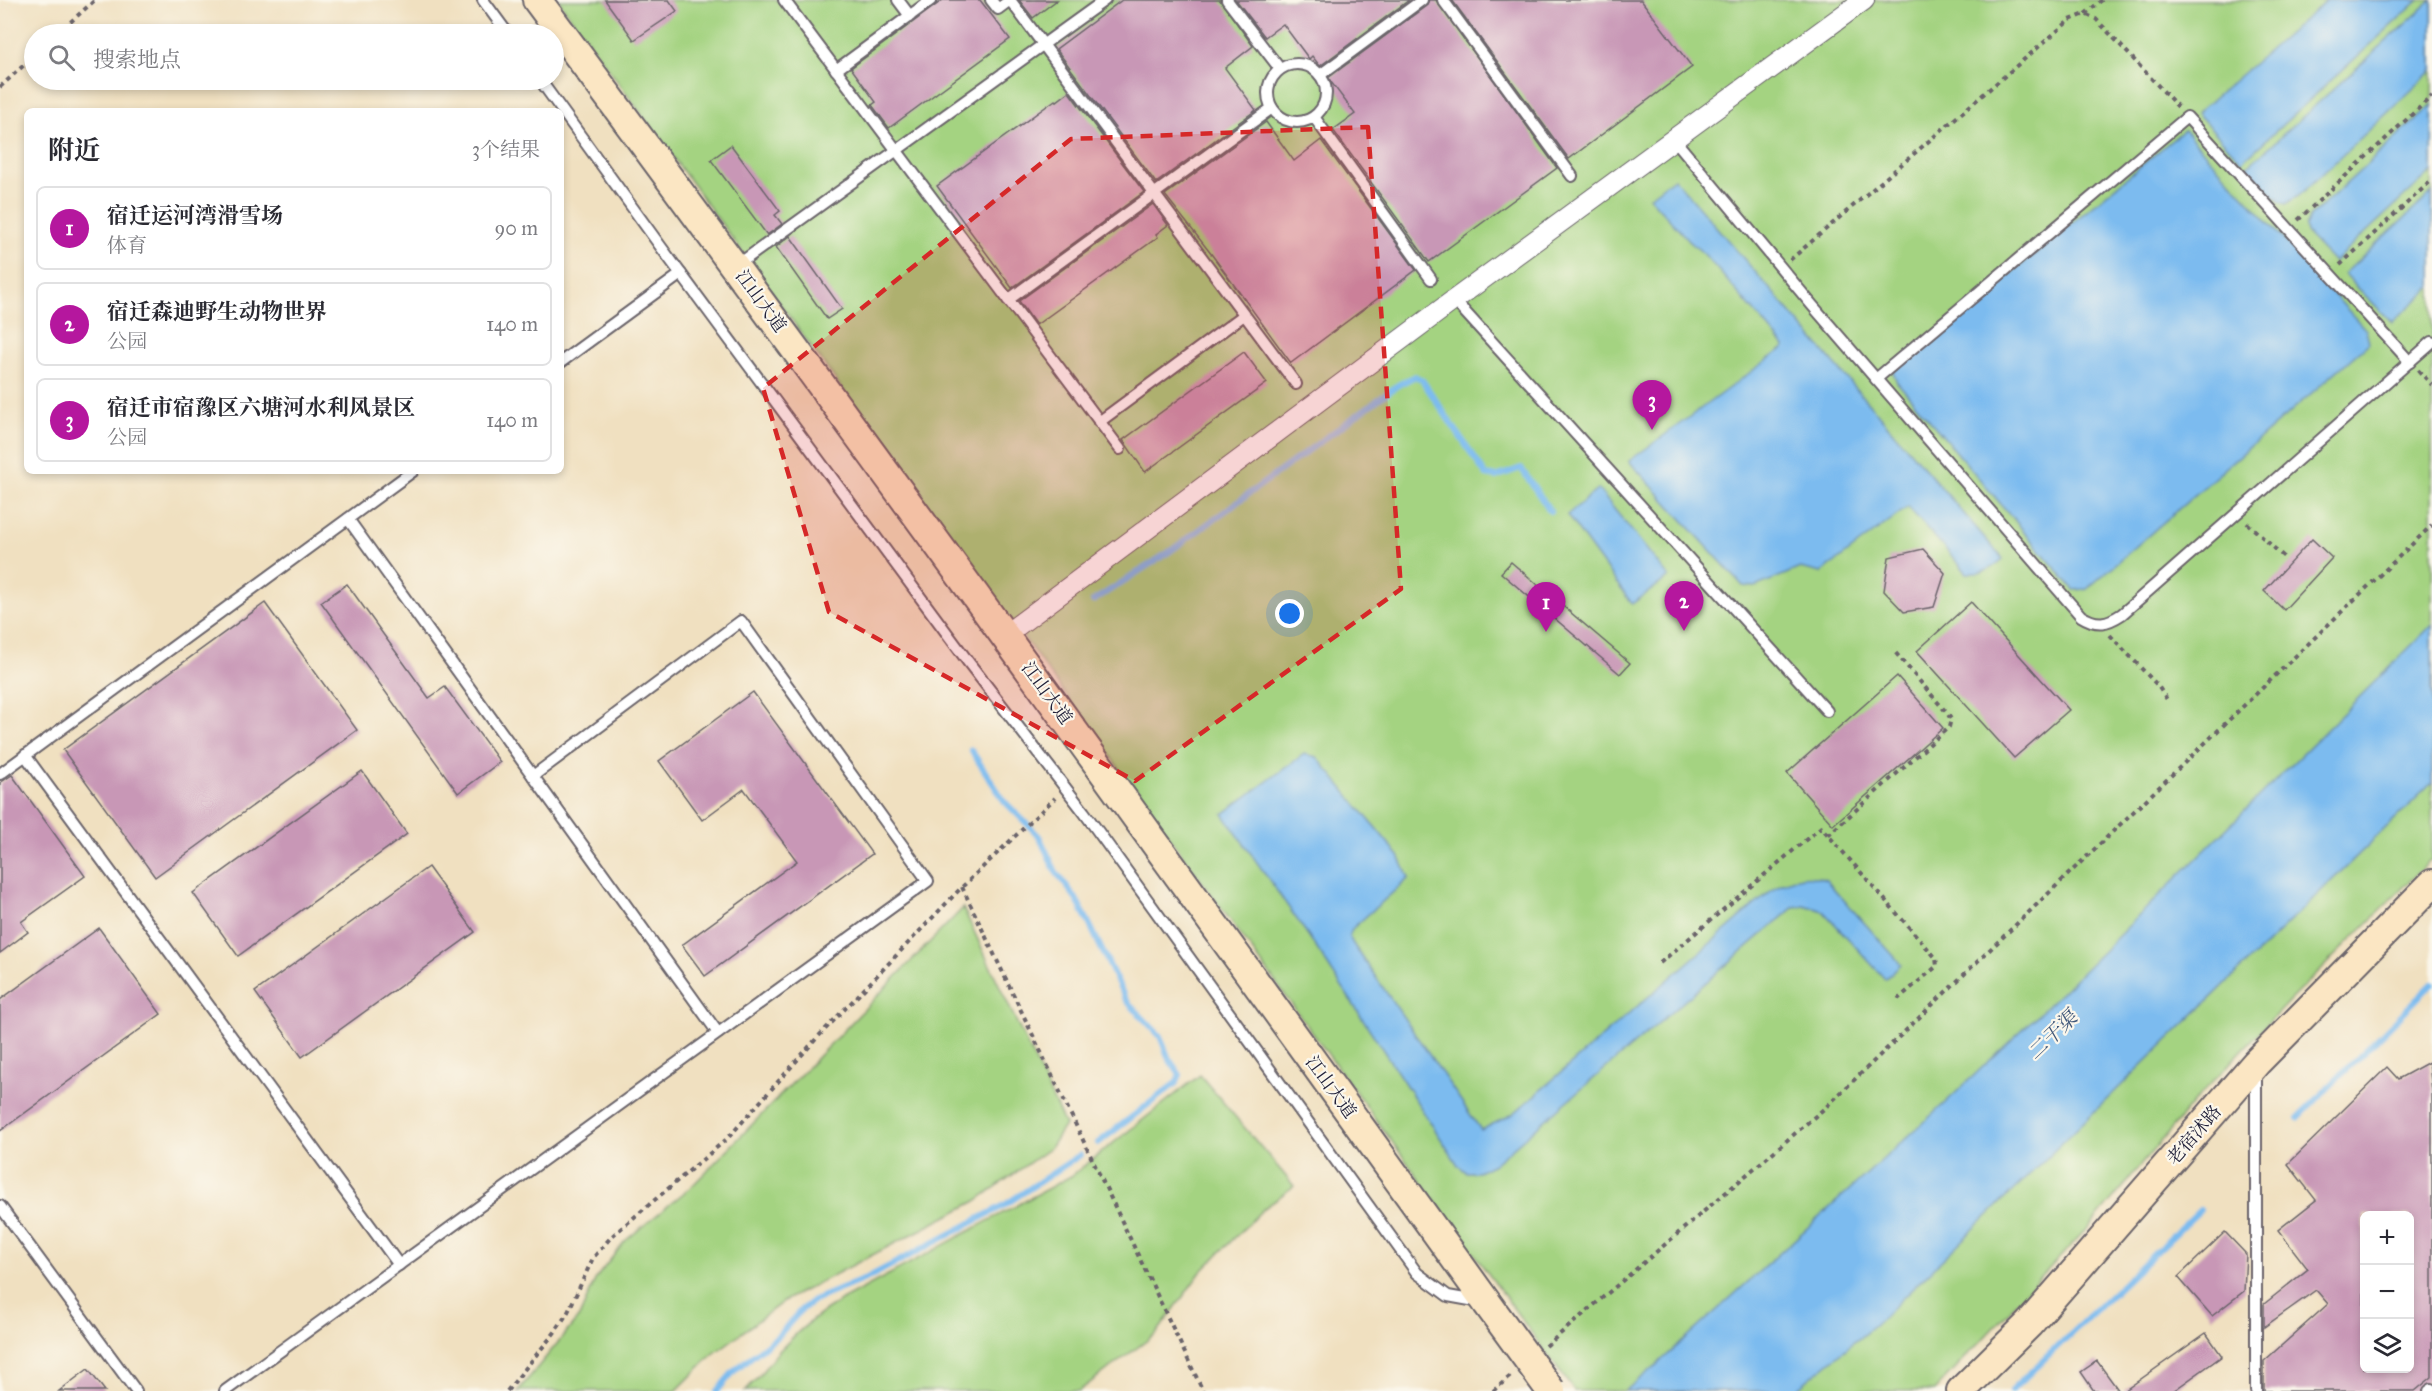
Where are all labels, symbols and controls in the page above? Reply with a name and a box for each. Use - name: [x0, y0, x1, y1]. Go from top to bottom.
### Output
- search box: [24, 24, 564, 90]
- icon: search: [45, 41, 78, 74]
- text: 搜索地点: [93, 46, 181, 73]
- text: 附近: [48, 134, 100, 166]
- text: 3个结果: [472, 137, 540, 161]
- text: 宿迁运河湾滑雪场: [107, 202, 283, 229]
- text: 1: [66, 216, 73, 240]
- text: 90 m: [495, 216, 538, 240]
- text: 体育: [107, 233, 147, 257]
- street label: 江山大道: [731, 265, 791, 337]
- text: 宿迁森迪野生动物世界: [107, 298, 327, 325]
- text: 2: [65, 312, 74, 336]
- text: 140 m: [486, 312, 538, 336]
- text: 公园: [107, 329, 147, 353]
- pin: 3: [1632, 380, 1672, 430]
- text: 宿迁市宿豫区六塘河水利风景区: [107, 394, 415, 421]
- text: 3: [66, 408, 74, 432]
- text: 140 m: [486, 408, 538, 432]
- text: 公园: [107, 425, 147, 449]
- pin: 1: [1526, 582, 1566, 632]
- pin: 2: [1664, 582, 1704, 631]
- your location: [1275, 599, 1304, 628]
- street label: 江山大道: [1017, 657, 1077, 729]
- water label: 二干渠: [2022, 1003, 2084, 1064]
- street label: 江山大道: [1301, 1051, 1361, 1123]
- street label: 老宿沭路: [2162, 1101, 2226, 1169]
- map controls: [2360, 1211, 2414, 1373]
- button: +: [2360, 1211, 2414, 1265]
- button: −: [2360, 1265, 2414, 1319]
- button: layers: [2360, 1319, 2414, 1373]

